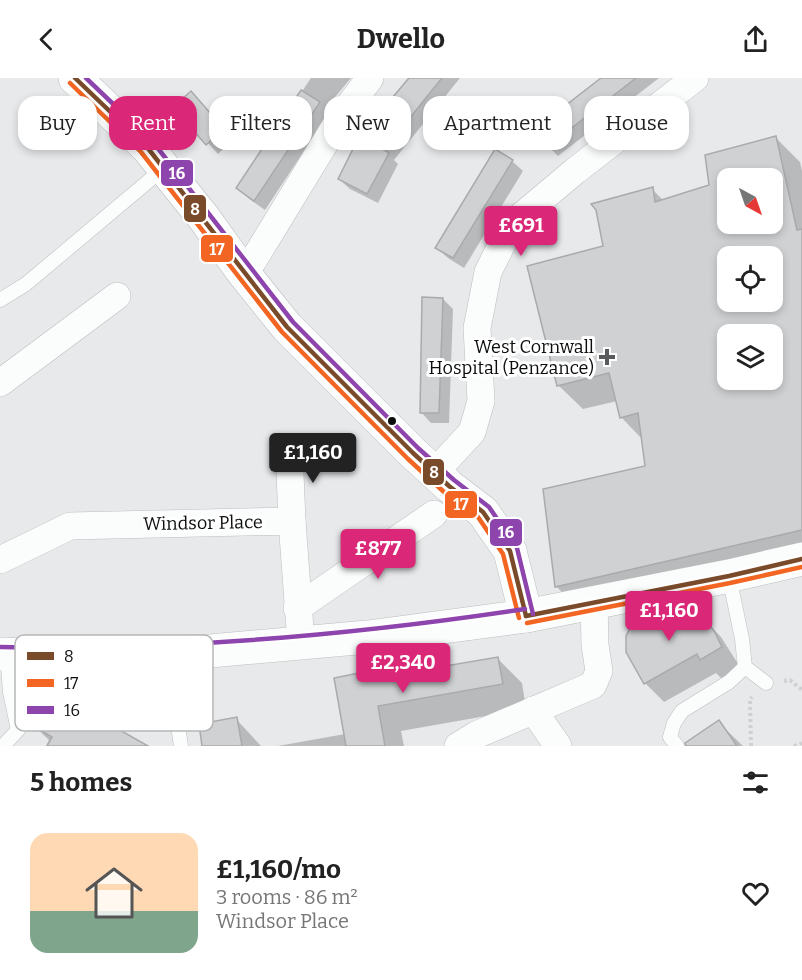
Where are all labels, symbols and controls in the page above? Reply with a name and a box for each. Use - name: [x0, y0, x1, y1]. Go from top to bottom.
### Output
- icon: back: [30, 23, 63, 56]
- text: Dwello: [357, 23, 445, 55]
- icon: share: [739, 23, 772, 56]
- chip: Buy: [18, 96, 97, 150]
- chip: Rent: [109, 96, 197, 150]
- chip: Filters: [209, 96, 312, 150]
- chip: New: [324, 96, 411, 150]
- chip: Apartment: [423, 96, 572, 150]
- chip: House: [584, 96, 689, 150]
- line badge: 16: [160, 159, 194, 187]
- text: 16: [169, 164, 186, 183]
- north arrow: [717, 168, 783, 234]
- map controls: [717, 168, 783, 390]
- line badge: 8: [183, 194, 207, 223]
- text: 8: [190, 200, 200, 219]
- pin: £691: [485, 206, 557, 257]
- text: £691: [498, 213, 544, 237]
- line badge: 17: [200, 234, 234, 263]
- text: 17: [209, 240, 225, 259]
- button: locate: [717, 246, 783, 312]
- button: layers: [717, 324, 783, 390]
- place label: West Cornwall Hospital (Penzance): [429, 336, 594, 379]
- marker: West Cornwall Hospital (Penzance): [598, 348, 616, 366]
- unlabelled marker: [386, 415, 398, 427]
- pin: £1,160: [264, 433, 362, 484]
- text: £1,160: [283, 440, 343, 464]
- line badge: 8: [422, 458, 445, 486]
- text: 8: [429, 463, 439, 482]
- line badge: 17: [444, 490, 478, 519]
- text: 17: [453, 495, 469, 514]
- street label: Windsor Place: [143, 511, 263, 535]
- line badge: 16: [489, 518, 523, 547]
- text: 16: [498, 523, 515, 542]
- pin: £877: [342, 529, 414, 580]
- text: £877: [355, 536, 401, 560]
- pin: £1,160: [620, 591, 718, 642]
- text: £1,160: [639, 598, 699, 622]
- legend: [15, 635, 213, 731]
- pin: £2,340: [354, 643, 452, 694]
- text: 8: [64, 647, 74, 666]
- text: £2,340: [370, 650, 436, 674]
- text: 17: [64, 674, 78, 693]
- text: 16: [64, 701, 80, 720]
- icon: filters: [739, 766, 772, 799]
- text: 5 homes: [30, 767, 132, 798]
- text: £1,160/mo: [216, 854, 341, 885]
- icon: home: [78, 857, 150, 929]
- icon: heart: [739, 877, 772, 910]
- text: 3 rooms · 86 m²: [216, 885, 358, 909]
- text: Windsor Place: [216, 909, 349, 933]

